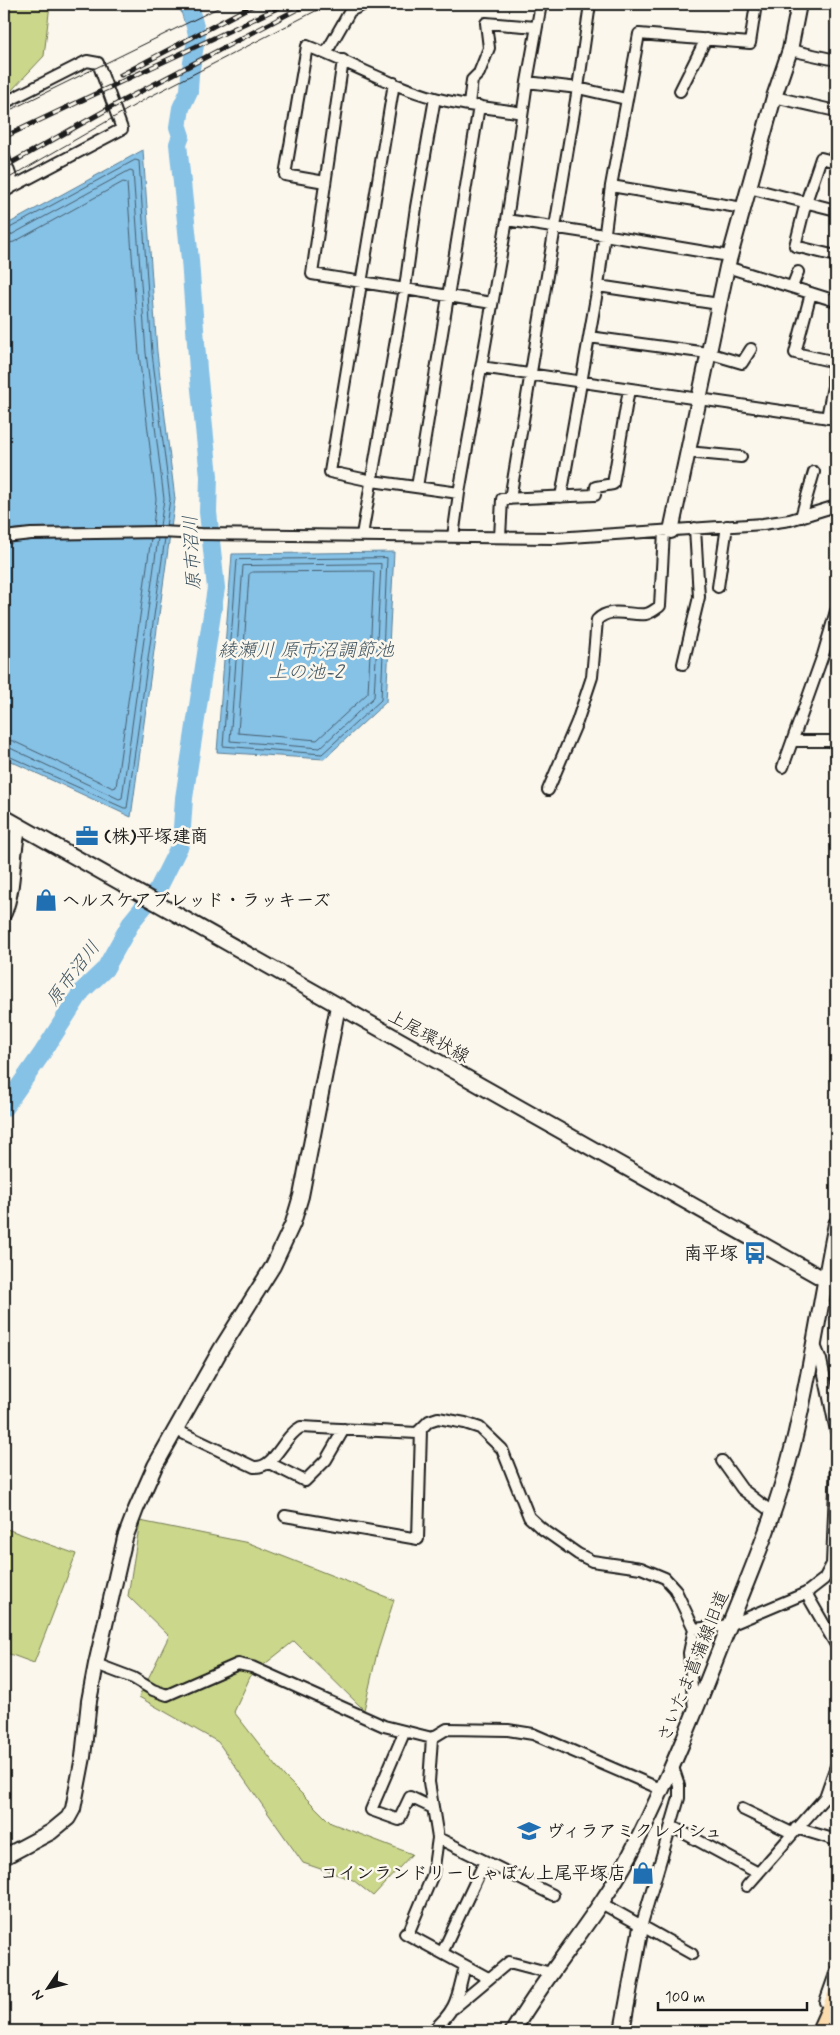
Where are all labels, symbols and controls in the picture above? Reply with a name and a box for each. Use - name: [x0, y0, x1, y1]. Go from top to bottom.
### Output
- water label: 原市沼川: [178, 514, 207, 592]
- water label: 綾瀬川 原市沼調節池 上の池-2: [218, 638, 395, 685]
- office icon: (株)平塚建商: [74, 823, 100, 849]
- place label: (株)平塚建商: [104, 825, 208, 849]
- shop icon: ヘルスケアブレッド・ラッキーズ: [33, 887, 59, 913]
- place label: ヘルスケアブレッド・ラッキーズ: [62, 889, 331, 913]
- water label: 原市沼川: [40, 936, 106, 1012]
- street label: 上尾環状線: [383, 1005, 474, 1069]
- bus stop icon: 南平塚: [742, 1240, 768, 1266]
- place label: 南平塚: [684, 1242, 738, 1266]
- street label: さいたま菖蒲線旧道: [653, 1587, 735, 1746]
- school or university icon: ヴィラアミクレイシュ: [516, 1818, 542, 1844]
- place label: ヴィラアミクレイシュ: [546, 1820, 723, 1844]
- shop icon: コインランドリーしゃぼん上尾平塚店: [630, 1860, 656, 1886]
- place label: コインランドリーしゃぼん上尾平塚店: [320, 1862, 626, 1886]
- north arrow: [22, 1962, 72, 2012]
- scale bar: [658, 1980, 806, 2012]
- text: N: [28, 1986, 48, 2004]
- text: 100 m: [665, 1988, 705, 2008]

